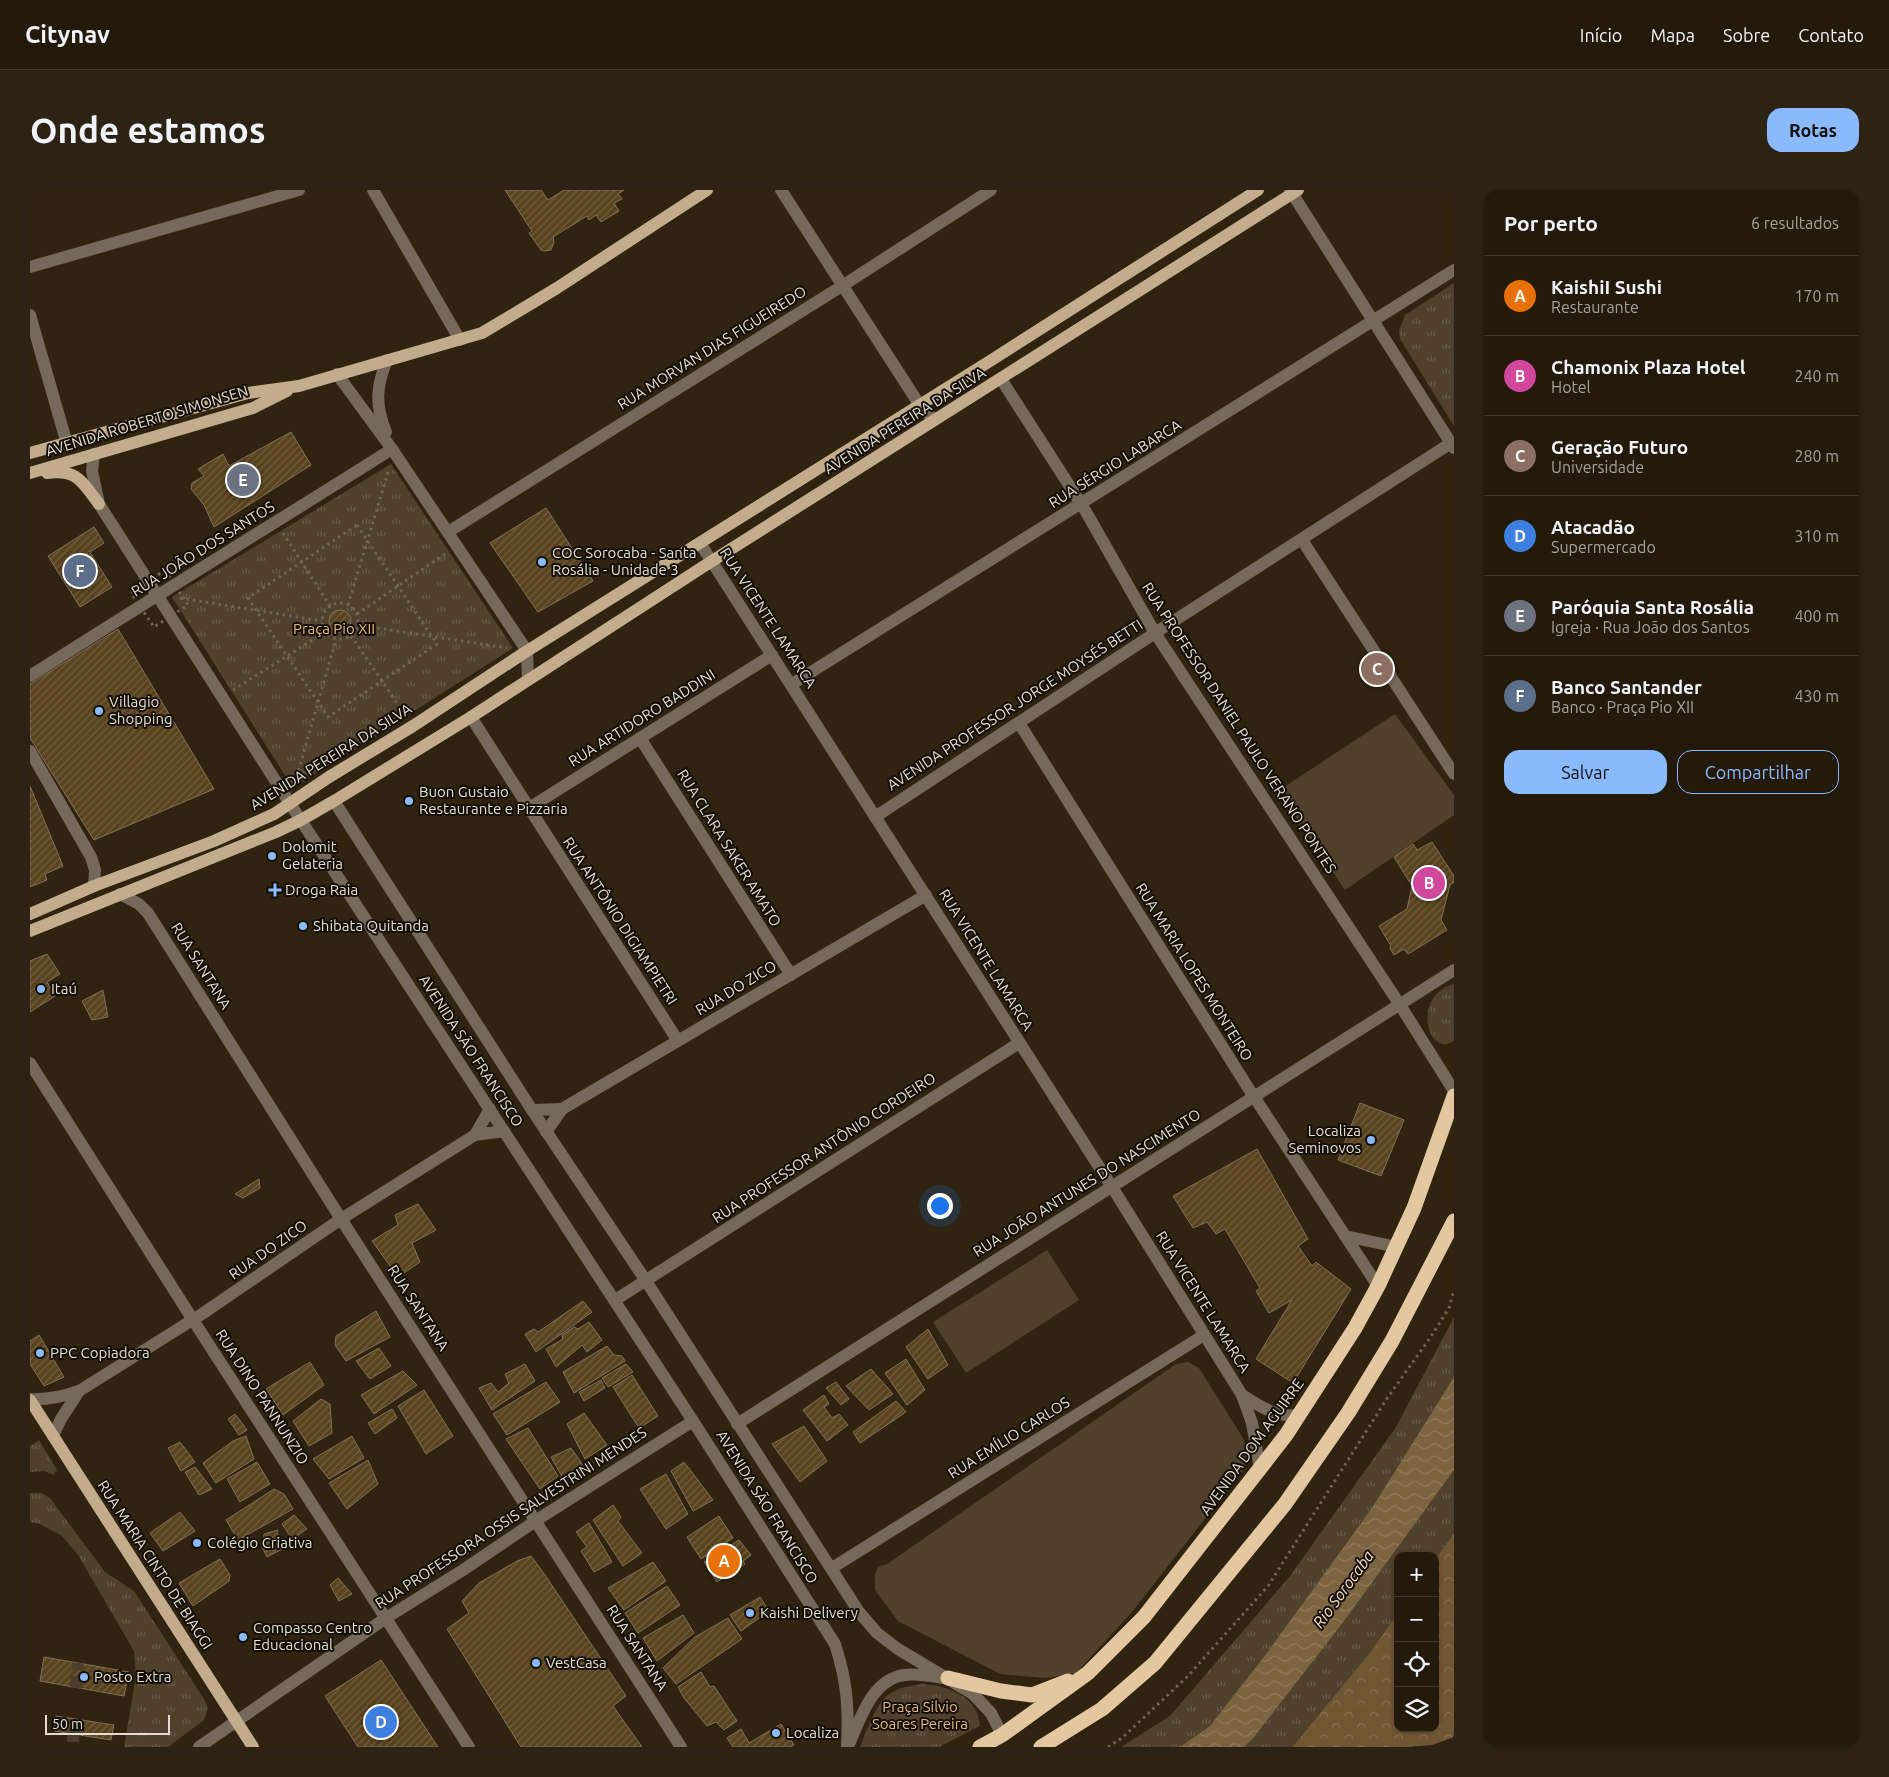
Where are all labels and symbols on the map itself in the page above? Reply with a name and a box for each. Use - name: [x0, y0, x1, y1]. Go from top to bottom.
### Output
- street label: RUA MORVAN DIAS FIGUEIREDO: [614, 282, 809, 413]
- street label: AVENIDA PEREIRA DA SILVA: [821, 364, 989, 477]
- street label: AVENIDA ROBERTO SIMONSEN: [44, 382, 250, 459]
- street label: RUA SÉRGIO LABARCA: [1045, 416, 1184, 511]
- pin: E: [227, 461, 259, 499]
- street label: RUA JOÃO DOS SANTOS: [128, 497, 278, 600]
- place label: COC Sorocaba - Santa Rosália - Unidade 3: [552, 544, 696, 578]
- street label: RUA VICENTE LAMARCA: [717, 544, 820, 691]
- pin: F: [64, 552, 96, 590]
- marker: COC Sorocaba - Santa Rosália - Unidade 3: [536, 556, 548, 568]
- street label: RUA PROFESSOR DANIEL PAULO VERANO PONTES: [1139, 579, 1340, 876]
- street label: AVENIDA PROFESSOR JORGE MOYSÉS BETTI: [884, 616, 1145, 794]
- park label: Praça Pio XII: [293, 620, 375, 637]
- pin: C: [1361, 650, 1393, 688]
- street label: RUA ARTIDORO BADDINI: [565, 665, 718, 770]
- place label: Villagio Shopping: [109, 693, 173, 727]
- street label: AVENIDA PEREIRA DA SILVA: [247, 700, 415, 813]
- marker: Villagio Shopping: [93, 705, 105, 717]
- street label: RUA CLARA SAKER AMATO: [674, 766, 785, 929]
- place label: Buon Gustaio Restaurante e Pizzaria: [419, 783, 568, 817]
- marker: Buon Gustaio Restaurante e Pizzaria: [403, 795, 415, 807]
- street label: RUA ANTÔNIO DIGIAMPIETRI: [560, 834, 681, 1008]
- place label: Dolomit Gelateria: [282, 838, 343, 872]
- marker: Dolomit Gelateria: [266, 850, 278, 862]
- pin: B: [1413, 864, 1445, 902]
- street label: RUA MARIA LOPES MONTEIRO: [1133, 880, 1256, 1064]
- place label: Droga Raia: [285, 881, 358, 898]
- marker: Droga Raia: [269, 884, 281, 896]
- street label: RUA VICENTE LAMARCA: [936, 886, 1037, 1034]
- place label: Shibata Quitanda: [313, 917, 429, 934]
- street label: RUA SANTANA: [168, 919, 235, 1012]
- marker: Shibata Quitanda: [297, 920, 309, 932]
- street label: RUA DO ZICO: [692, 957, 779, 1018]
- street label: AVENIDA SÃO FRANCISCO: [416, 972, 527, 1130]
- place label: Itaú: [51, 980, 77, 997]
- marker: Itaú: [35, 983, 47, 995]
- street label: RUA PROFESSOR ANTÔNIO CORDEIRO: [709, 1069, 939, 1226]
- street label: RUA JOÃO ANTUNES DO NASCIMENTO: [970, 1105, 1204, 1260]
- place label: Localiza Seminovos: [1288, 1122, 1361, 1156]
- marker: Localiza Seminovos: [1365, 1134, 1377, 1146]
- your location: [927, 1193, 953, 1219]
- street label: RUA DO ZICO: [225, 1216, 310, 1283]
- street label: RUA VICENTE LAMARCA: [1153, 1228, 1254, 1376]
- street label: RUA SANTANA: [384, 1262, 453, 1354]
- street label: RUA DINO PANNUNZIO: [212, 1326, 312, 1467]
- place label: PPC Copiadora: [50, 1344, 150, 1361]
- marker: PPC Copiadora: [34, 1347, 46, 1359]
- street label: AVENIDA DOM AGUIRRE: [1196, 1375, 1307, 1518]
- street label: RUA EMÍLIO CARLOS: [945, 1393, 1073, 1482]
- street label: RUA PROFESSORA OSSIS SALVESTRINI MENDES: [372, 1423, 650, 1612]
- street label: AVENIDA SÃO FRANCISCO: [712, 1427, 822, 1587]
- street label: RUA MARIA CINTO DE BIAGGI: [94, 1477, 216, 1652]
- place label: Colégio Criativa: [207, 1534, 312, 1551]
- marker: Colégio Criativa: [191, 1537, 203, 1549]
- pin: A: [708, 1542, 740, 1580]
- water label: Rio Sorocaba: [1309, 1547, 1377, 1631]
- street label: RUA SANTANA: [603, 1602, 672, 1694]
- place label: Kaishi Delivery: [760, 1604, 858, 1621]
- marker: Kaishi Delivery: [744, 1607, 756, 1619]
- place label: Compasso Centro Educacional: [253, 1619, 372, 1653]
- marker: Compasso Centro Educacional: [237, 1631, 249, 1643]
- place label: VestCasa: [546, 1654, 607, 1671]
- marker: VestCasa: [530, 1657, 542, 1669]
- place label: Posto Extra: [94, 1668, 172, 1685]
- marker: Posto Extra: [78, 1671, 90, 1683]
- park label: Praça Silvio Soares Pereira: [872, 1698, 968, 1732]
- pin: D: [365, 1703, 397, 1741]
- scale bar: [45, 1712, 170, 1735]
- place label: Localiza: [786, 1724, 839, 1741]
- marker: Localiza: [770, 1727, 782, 1739]

